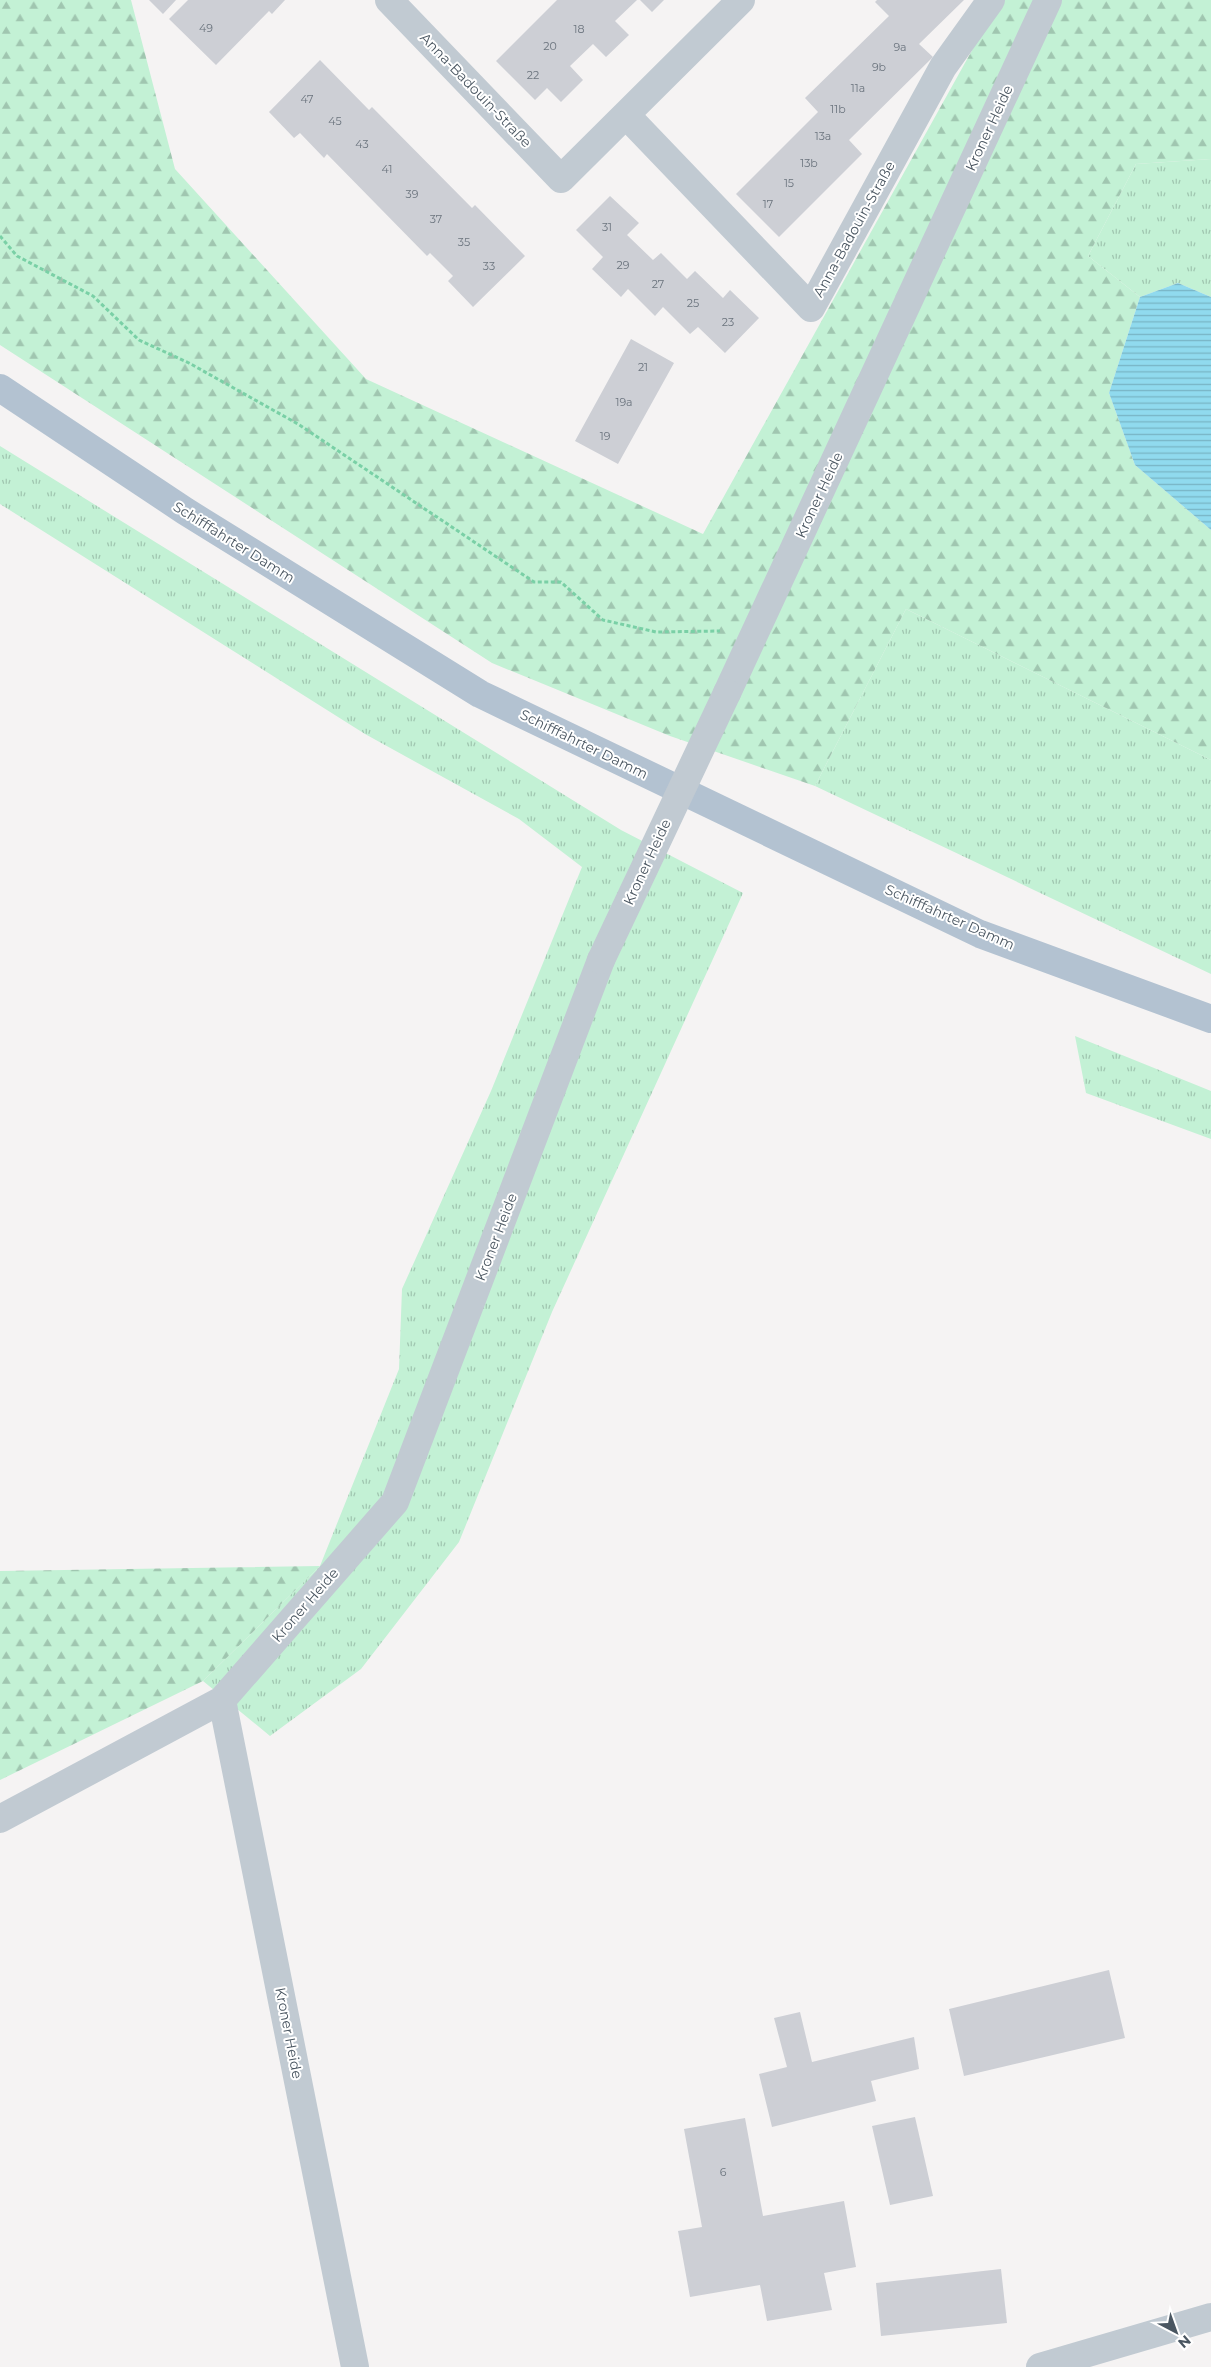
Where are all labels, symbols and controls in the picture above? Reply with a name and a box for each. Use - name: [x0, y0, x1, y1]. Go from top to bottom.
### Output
- house number: 49: [199, 21, 213, 35]
- house number: 18: [574, 22, 585, 36]
- street label: Anna-Badouin-Straße: [416, 29, 536, 151]
- house number: 20: [543, 39, 557, 53]
- house number: 9a: [893, 40, 907, 54]
- house number: 9b: [872, 60, 886, 74]
- house number: 22: [527, 68, 539, 82]
- house number: 11a: [851, 81, 865, 95]
- street label: Kroner Heide: [961, 82, 1017, 174]
- house number: 47: [300, 92, 314, 106]
- house number: 11b: [830, 102, 846, 116]
- house number: 45: [328, 114, 342, 128]
- house number: 13a: [815, 129, 831, 143]
- house number: 43: [355, 137, 369, 151]
- house number: 13b: [800, 156, 818, 170]
- street label: Anna-Badouin-Straße: [809, 158, 899, 300]
- house number: 41: [382, 162, 392, 176]
- house number: 15: [784, 176, 794, 190]
- house number: 39: [406, 187, 419, 201]
- house number: 17: [763, 197, 773, 211]
- house number: 37: [430, 212, 442, 226]
- house number: 31: [602, 220, 612, 234]
- house number: 35: [458, 235, 470, 249]
- house number: 29: [617, 258, 630, 272]
- house number: 33: [483, 259, 495, 273]
- house number: 27: [652, 277, 664, 291]
- house number: 25: [687, 296, 699, 310]
- house number: 23: [722, 315, 734, 329]
- house number: 21: [638, 360, 648, 374]
- house number: 19a: [615, 395, 633, 409]
- house number: 19: [600, 429, 611, 443]
- street label: Kroner Heide: [791, 449, 847, 541]
- street label: Schifffahrter Damm: [170, 497, 298, 587]
- street label: Schifffahrter Damm: [517, 705, 651, 783]
- street label: Kroner Heide: [619, 816, 675, 908]
- street label: Schifffahrter Damm: [882, 880, 1018, 954]
- street label: Kroner Heide: [471, 1190, 521, 1284]
- street label: Kroner Heide: [268, 1564, 342, 1646]
- street label: Kroner Heide: [271, 1986, 307, 2080]
- house number: 6: [720, 2165, 727, 2179]
- north arrow: [1151, 2307, 1201, 2357]
- text: N: [1174, 2331, 1195, 2352]

